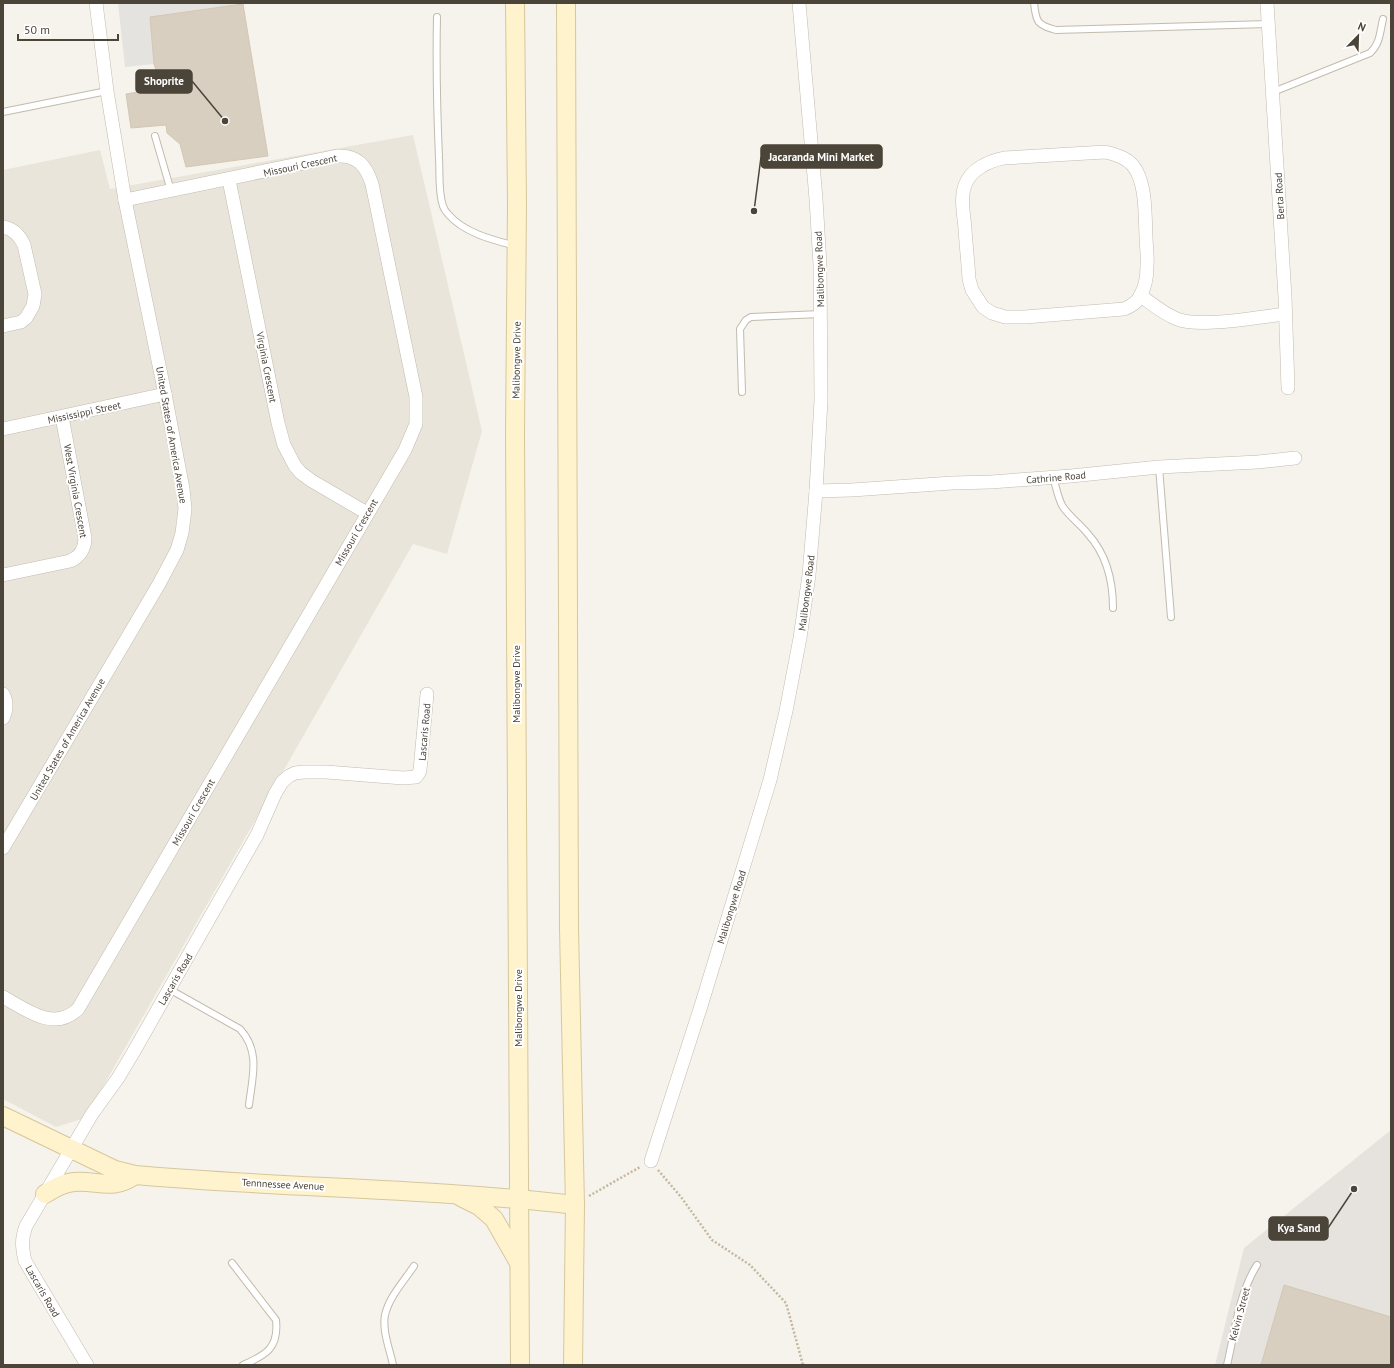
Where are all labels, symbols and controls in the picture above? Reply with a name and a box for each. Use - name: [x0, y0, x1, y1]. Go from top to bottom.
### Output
- scale bar: [18, 16, 118, 42]
- north arrow: [1338, 16, 1378, 56]
- text: N: [1356, 19, 1368, 35]
- text: 50 m: [24, 22, 50, 37]
- callout: Shoprite: [136, 70, 192, 93]
- text: Shoprite: [144, 74, 184, 88]
- callout: Jacaranda Mini Market: [761, 145, 882, 168]
- text: Jacaranda Mini Market: [767, 150, 874, 164]
- street label: Missouri Crescent: [262, 151, 339, 180]
- street label: Berta Road: [1272, 172, 1287, 220]
- street label: Malibongwe Road: [812, 231, 827, 307]
- street label: Malibongwe Drive: [509, 321, 524, 399]
- street label: Virginia Crescent: [253, 330, 280, 404]
- street label: United States of America Avenue: [153, 366, 190, 505]
- street label: Mississippi Street: [46, 398, 122, 427]
- street label: West Virginia Crescent: [61, 443, 90, 540]
- street label: Cathrine Road: [1026, 468, 1086, 487]
- street label: Missouri Crescent: [332, 496, 381, 568]
- street label: Malibongwe Road: [795, 554, 818, 632]
- street label: Malibongwe Drive: [510, 645, 523, 723]
- street label: United States of America Avenue: [27, 676, 108, 803]
- street label: Lascaris Road: [416, 703, 433, 761]
- street label: Missouri Crescent: [169, 776, 218, 848]
- street label: Malibongwe Road: [714, 869, 749, 945]
- street label: Lascaris Road: [155, 951, 195, 1008]
- street label: Malibongwe Drive: [512, 969, 525, 1047]
- street label: Tennnessee Avenue: [241, 1176, 325, 1193]
- callout: Kya Sand: [1269, 1217, 1328, 1240]
- text: Kya Sand: [1278, 1221, 1321, 1235]
- street label: Lascaris Road: [23, 1263, 63, 1320]
- street label: Kelvin Street: [1226, 1285, 1253, 1342]

